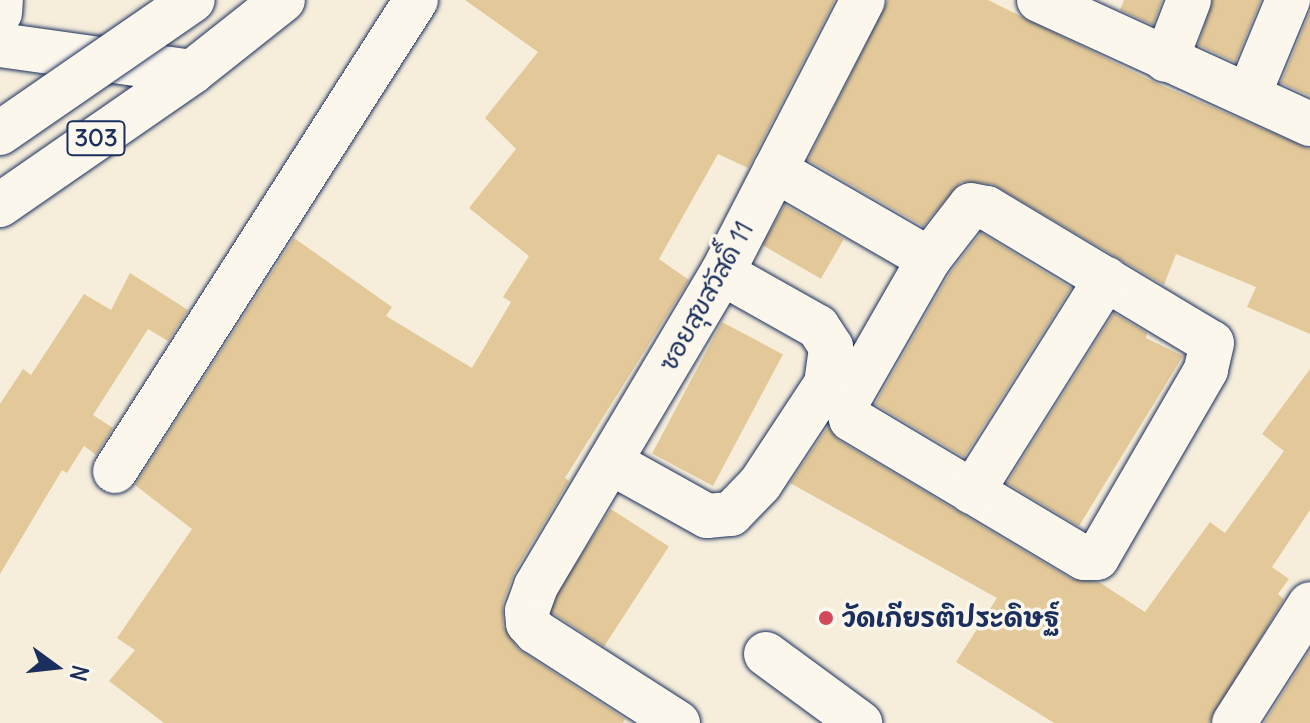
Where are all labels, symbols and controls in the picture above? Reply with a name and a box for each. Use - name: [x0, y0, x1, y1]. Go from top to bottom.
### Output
- road number: 303: [66, 118, 126, 158]
- street label: ซอยสุขสวัสดิ์ 11: [652, 216, 760, 376]
- place label: วัดเกียรติประดิษฐ์: [842, 602, 1060, 634]
- marker: วัดเกียรติประดิษฐ์: [817, 609, 835, 627]
- north arrow: [16, 627, 96, 707]
- text: N: [64, 662, 95, 684]

